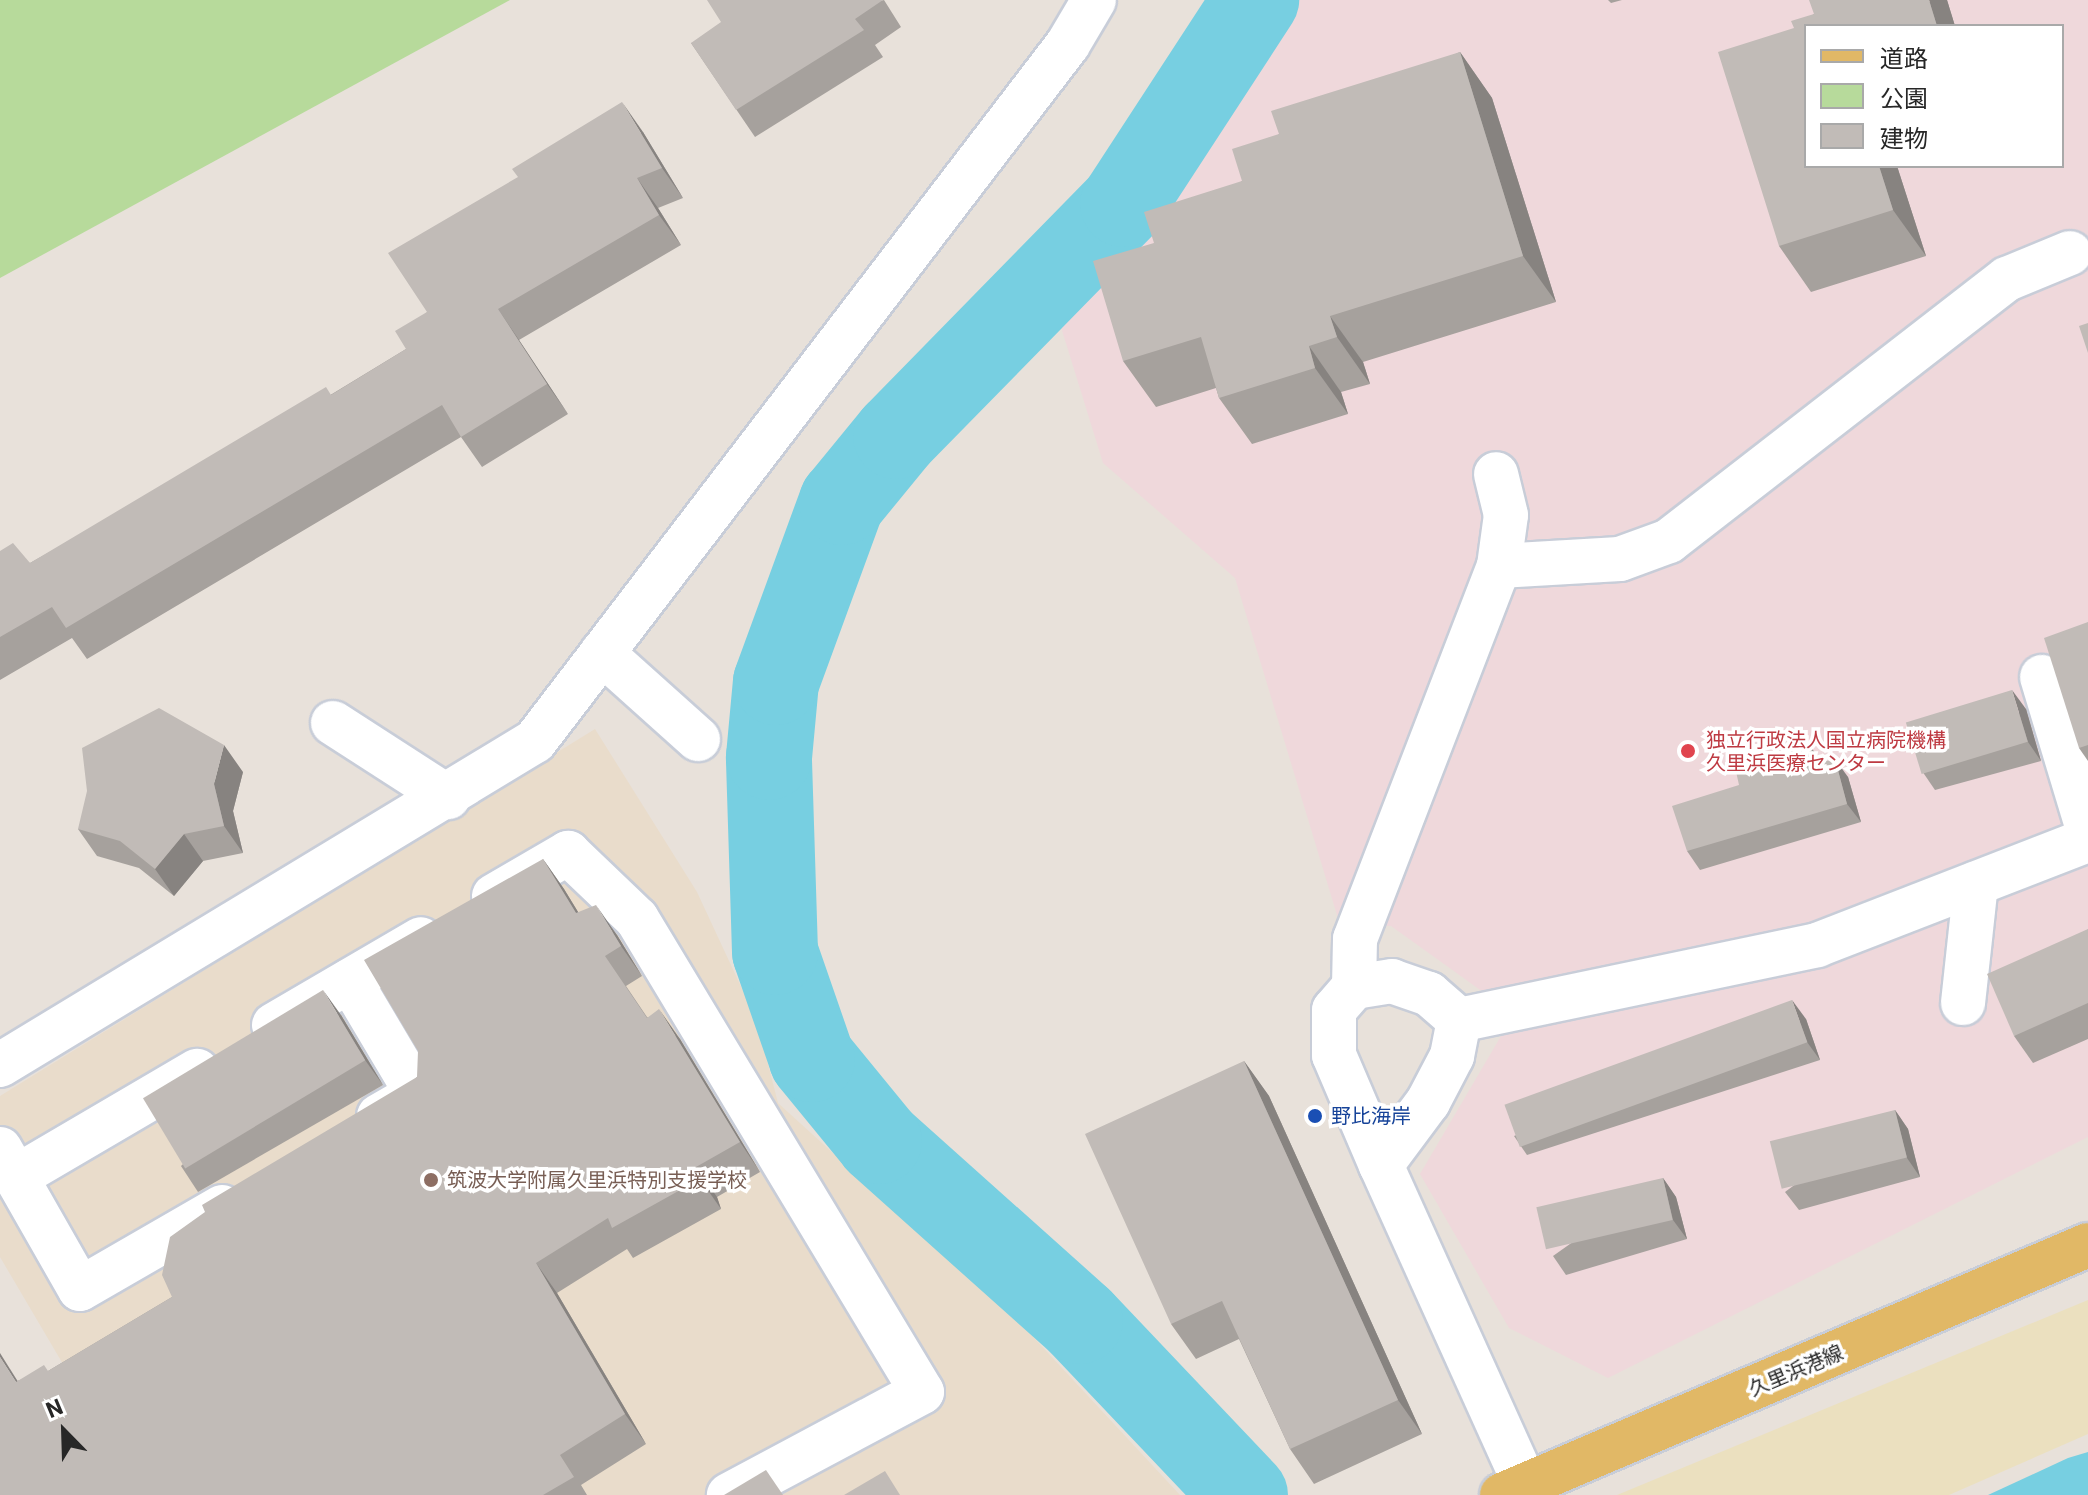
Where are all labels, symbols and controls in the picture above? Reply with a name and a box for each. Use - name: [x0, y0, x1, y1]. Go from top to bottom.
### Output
- legend: [1804, 24, 2064, 168]
- text: 道路: [1880, 45, 1928, 73]
- text: 公園: [1880, 85, 1928, 113]
- text: 建物: [1880, 125, 1928, 153]
- place label: 独立行政法人国立病院機構 久里浜医療センター: [1706, 728, 1946, 775]
- marker: 独立行政法人国立病院機構 久里浜医療センター: [1677, 740, 1699, 762]
- place label: 野比海岸: [1331, 1104, 1411, 1128]
- marker: 野比海岸: [1306, 1107, 1324, 1125]
- place label: 筑波大学附属久里浜特別支援学校: [447, 1168, 747, 1192]
- marker: 筑波大学附属久里浜特別支援学校: [422, 1171, 440, 1189]
- street label: 久里浜港線: [1745, 1340, 1847, 1402]
- north arrow: [24, 1391, 104, 1471]
- text: N: [42, 1394, 66, 1423]

